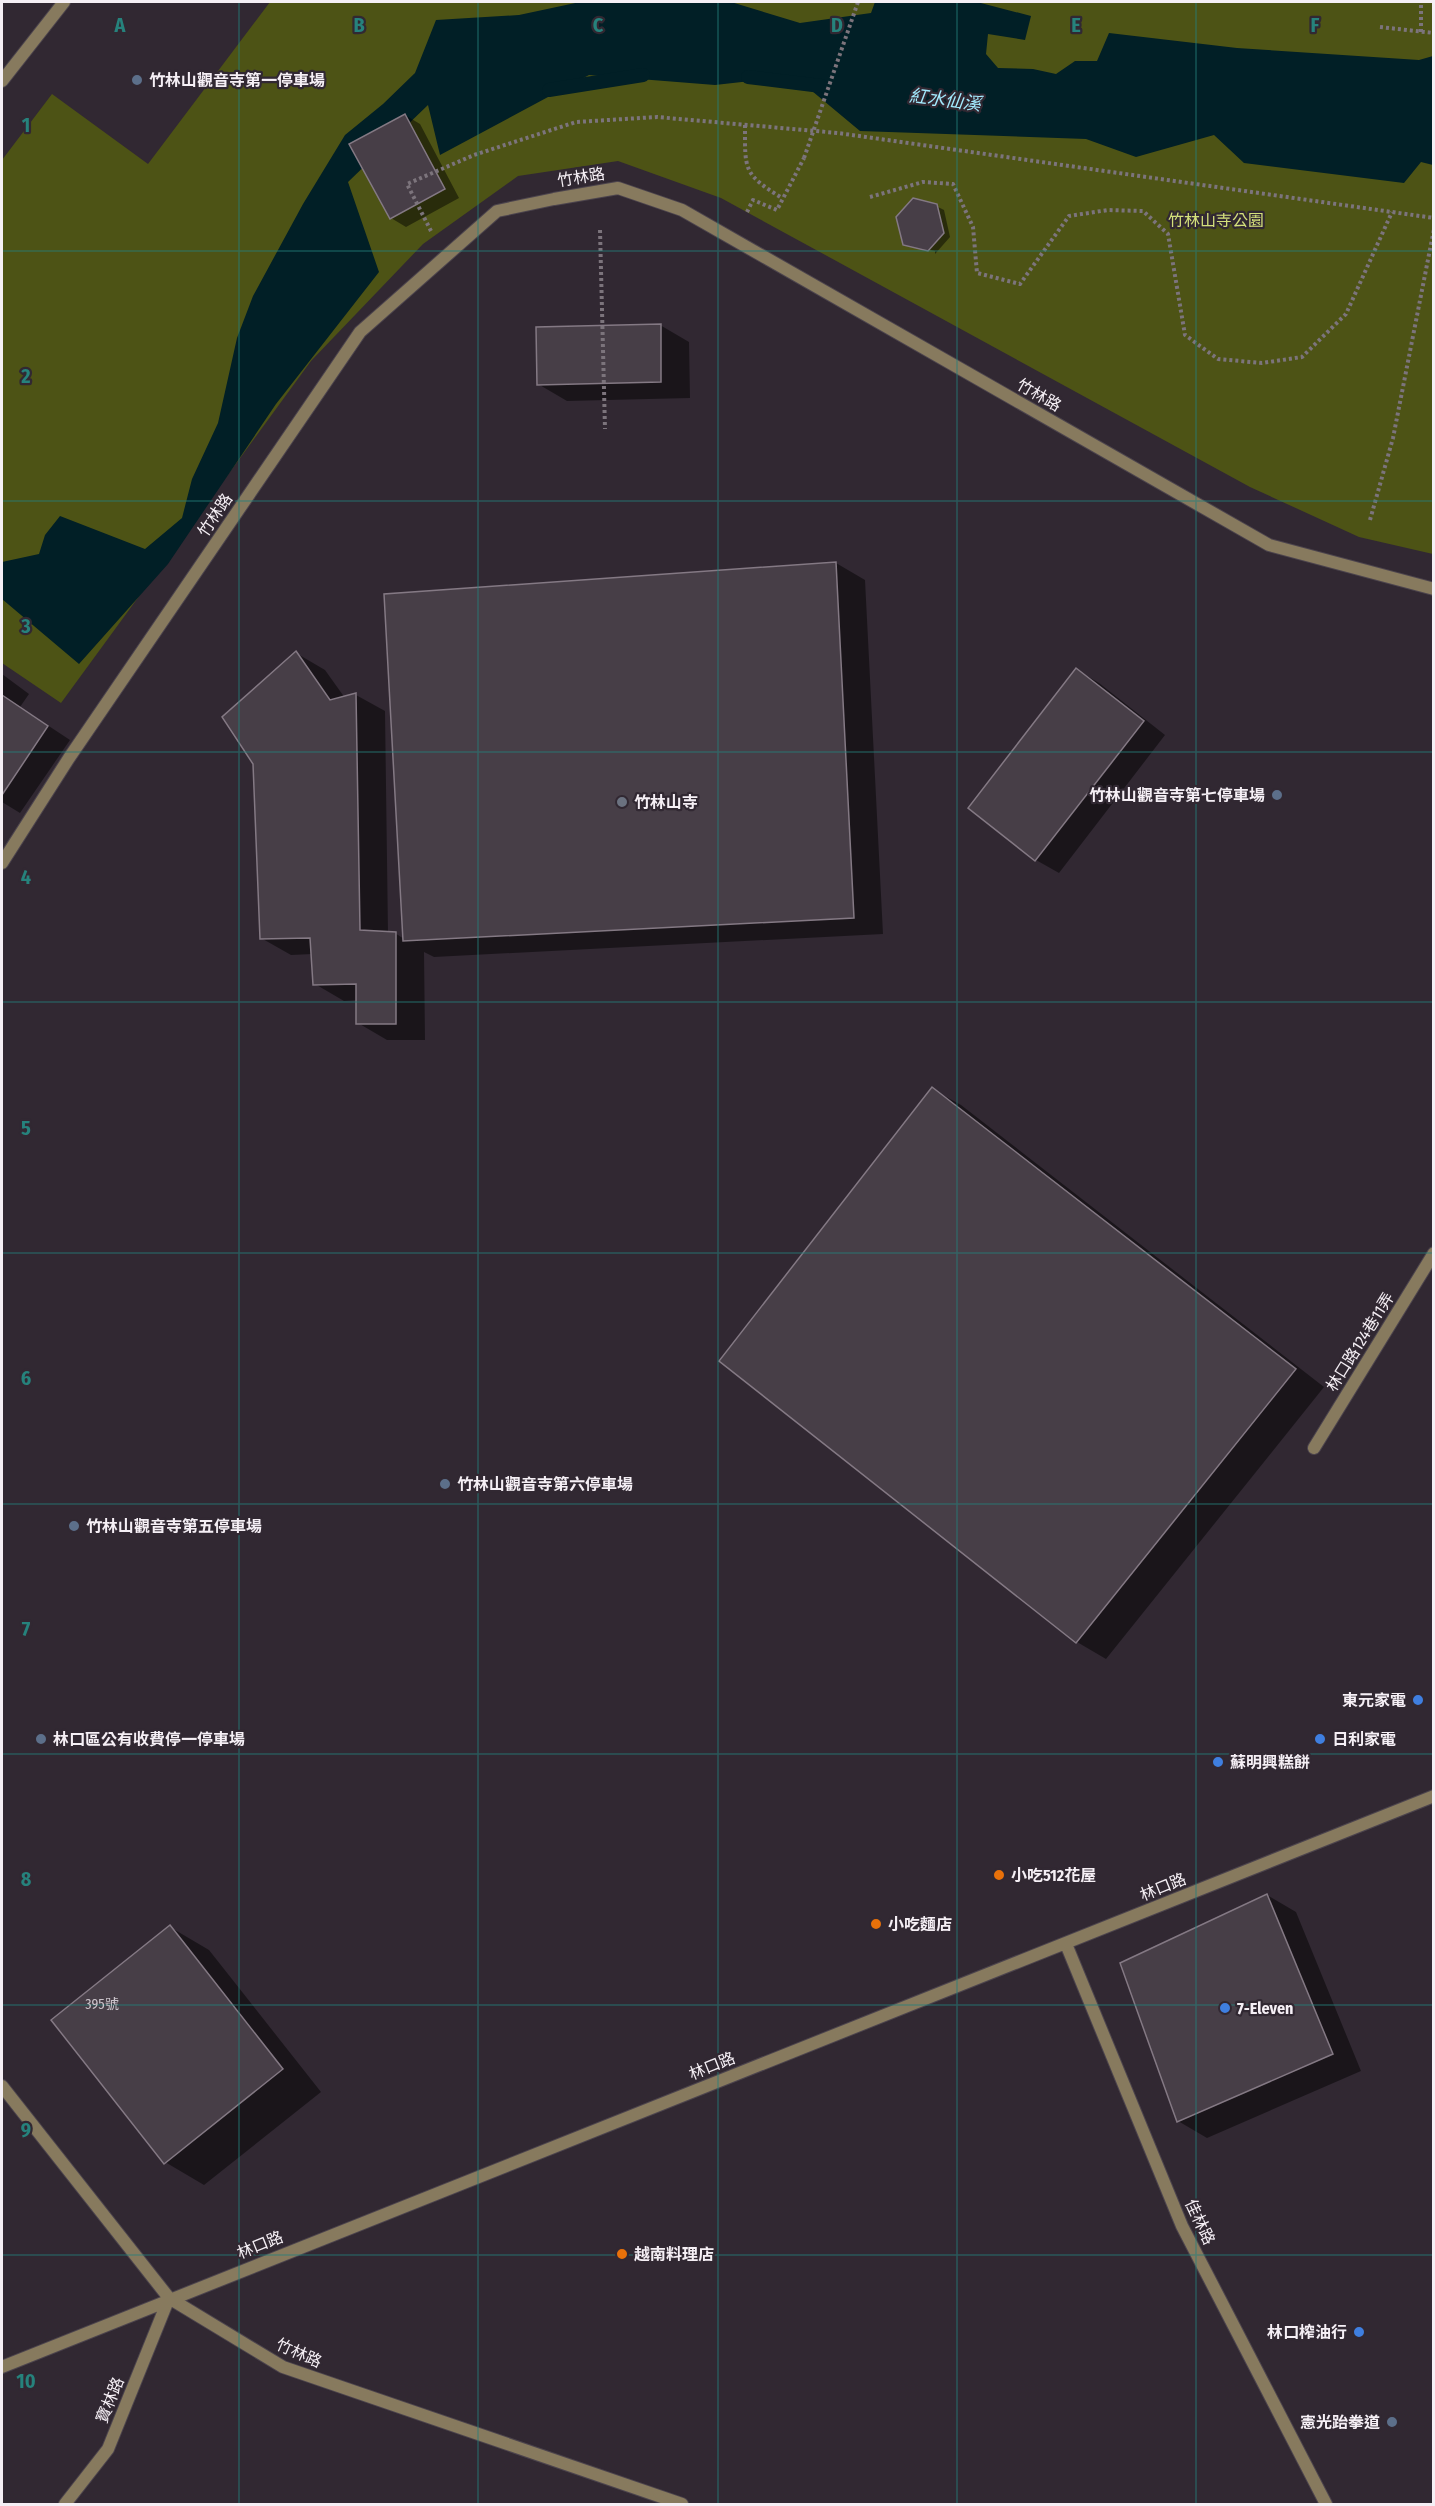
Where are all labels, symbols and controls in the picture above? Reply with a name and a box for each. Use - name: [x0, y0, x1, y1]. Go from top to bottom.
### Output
- text: A: [114, 13, 127, 37]
- text: B: [353, 13, 365, 37]
- text: C: [593, 13, 604, 37]
- text: D: [831, 13, 843, 37]
- text: E: [1071, 13, 1081, 37]
- text: F: [1311, 13, 1320, 37]
- place label: 竹林山觀音寺第一停車場: [149, 71, 325, 90]
- marker: 竹林山觀音寺第一停車場: [130, 73, 144, 87]
- water label: 紅水仙溪: [908, 85, 985, 116]
- text: 1: [22, 113, 30, 137]
- street label: 竹林路: [556, 164, 606, 190]
- park label: 竹林山寺公園: [1168, 211, 1264, 230]
- text: 2: [20, 364, 31, 388]
- street label: 竹林路: [1013, 375, 1065, 415]
- street label: 竹林路: [194, 490, 236, 540]
- text: 3: [20, 614, 31, 638]
- place label: 竹林山觀音寺第七停車場: [1089, 786, 1265, 805]
- marker: 竹林山觀音寺第七停車場: [1270, 788, 1284, 802]
- place label: 竹林山寺: [634, 793, 698, 812]
- marker: 竹林山寺: [615, 795, 629, 809]
- text: 4: [21, 865, 31, 889]
- text: 5: [21, 1116, 31, 1140]
- street label: 林口路124巷11弄: [1322, 1289, 1398, 1395]
- text: 6: [21, 1366, 31, 1390]
- place label: 竹林山觀音寺第六停車場: [457, 1475, 633, 1494]
- marker: 竹林山觀音寺第六停車場: [438, 1477, 452, 1491]
- place label: 竹林山觀音寺第五停車場: [86, 1517, 262, 1536]
- marker: 竹林山觀音寺第五停車場: [67, 1519, 81, 1533]
- text: 7: [22, 1617, 31, 1641]
- place label: 東元家電: [1342, 1691, 1406, 1710]
- marker: 東元家電: [1411, 1693, 1425, 1707]
- place label: 林口區公有收費停一停車場: [53, 1730, 245, 1749]
- place label: 日利家電: [1332, 1730, 1396, 1749]
- marker: 林口區公有收費停一停車場: [34, 1732, 48, 1746]
- marker: 日利家電: [1313, 1732, 1327, 1746]
- place label: 蘇明興糕餅: [1230, 1753, 1310, 1772]
- marker: 蘇明興糕餅: [1211, 1755, 1225, 1769]
- place label: 小吃512花屋: [1011, 1866, 1096, 1885]
- text: 8: [21, 1867, 32, 1891]
- marker: 小吃512花屋: [992, 1868, 1006, 1882]
- street label: 林口路: [1137, 1869, 1189, 1905]
- place label: 小吃麵店: [888, 1915, 952, 1934]
- marker: 小吃麵店: [869, 1917, 883, 1931]
- house number: 395號: [85, 1996, 119, 2013]
- place label: 7-Eleven: [1237, 1999, 1293, 2018]
- marker: 7-Eleven: [1218, 2001, 1232, 2015]
- street label: 林口路: [686, 2048, 738, 2084]
- text: 9: [21, 2118, 31, 2142]
- street label: 佳林路: [1181, 2196, 1219, 2248]
- street label: 林口路: [234, 2227, 286, 2263]
- place label: 越南料理店: [634, 2245, 714, 2264]
- marker: 越南料理店: [615, 2247, 629, 2261]
- place label: 林口榨油行: [1267, 2323, 1347, 2342]
- marker: 林口榨油行: [1352, 2325, 1366, 2339]
- street label: 竹林路: [273, 2335, 325, 2371]
- text: 10: [16, 2369, 36, 2393]
- street label: 寶林路: [92, 2374, 128, 2426]
- place label: 憲光跆拳道: [1300, 2413, 1380, 2432]
- marker: 憲光跆拳道: [1385, 2415, 1399, 2429]

